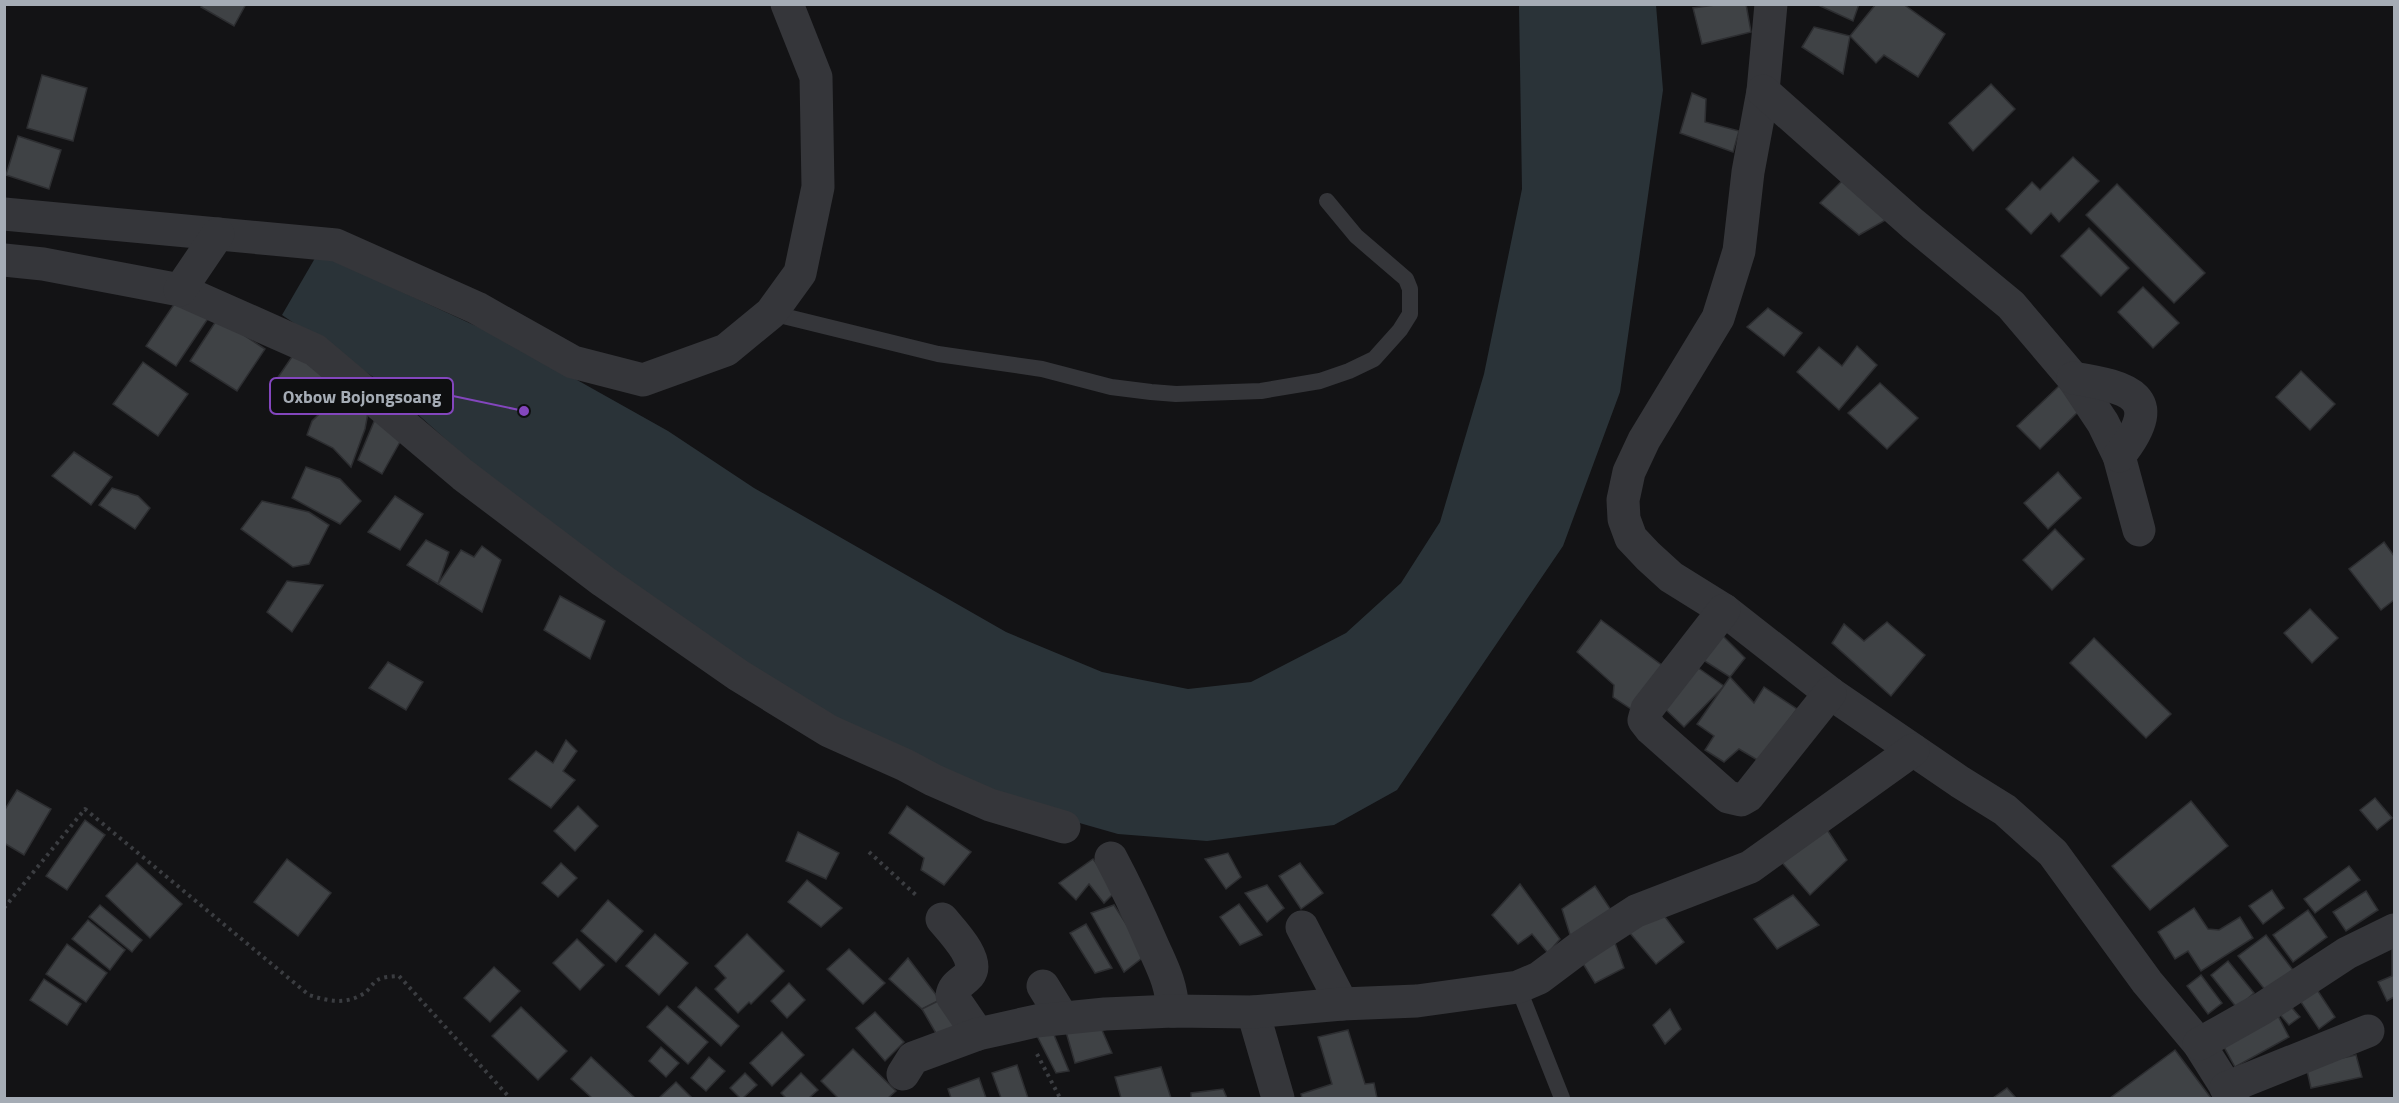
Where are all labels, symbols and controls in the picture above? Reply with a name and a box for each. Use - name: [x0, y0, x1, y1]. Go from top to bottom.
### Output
- callout: Oxbow Bojongsoang: [270, 378, 453, 414]
- text: Oxbow Bojongsoang: [283, 383, 442, 410]

